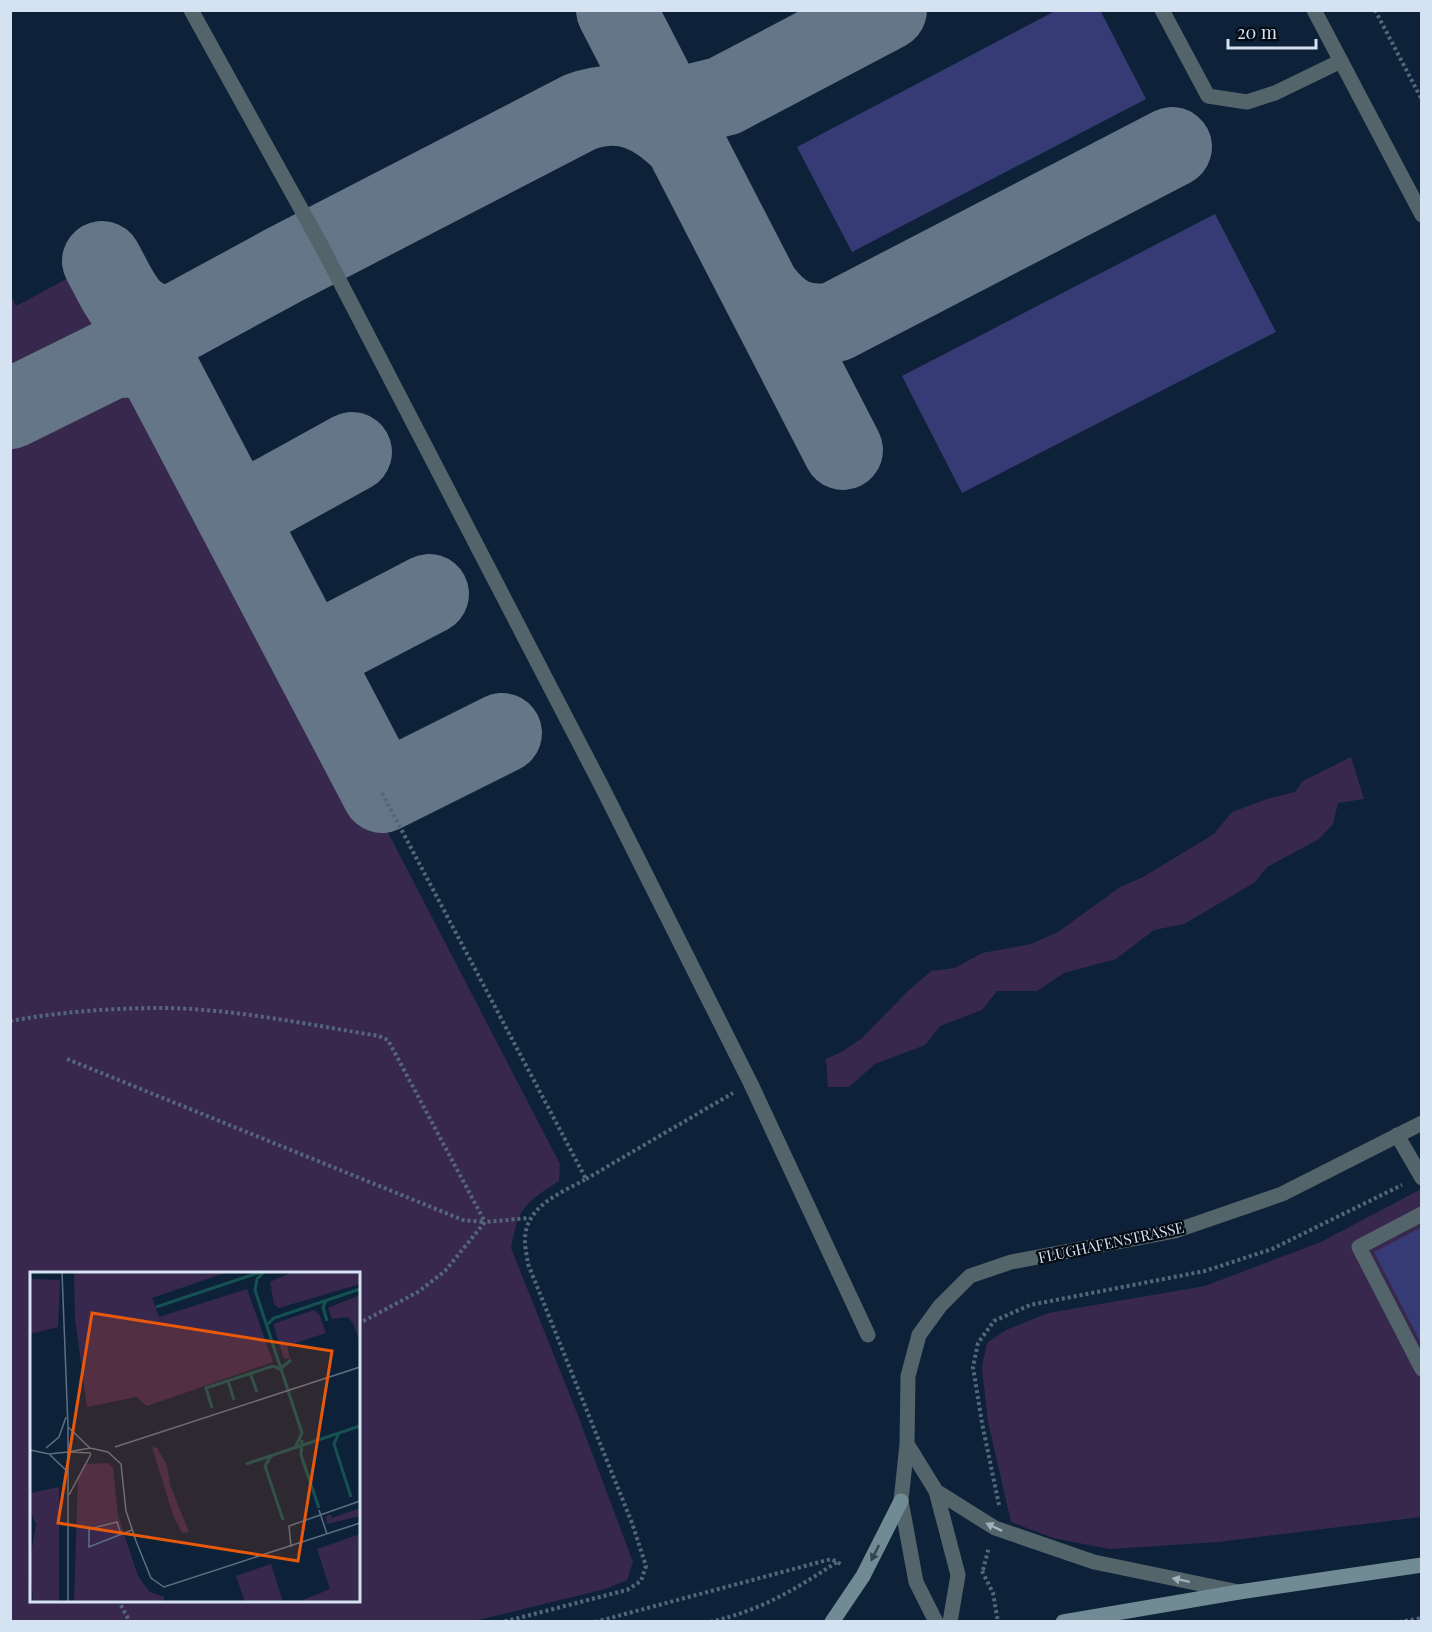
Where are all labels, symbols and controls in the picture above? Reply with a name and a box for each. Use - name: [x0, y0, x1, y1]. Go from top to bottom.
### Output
- scale bar: [1228, 12, 1316, 50]
- text: 20 m: [1237, 20, 1277, 44]
- street label: FLUGHAFENSTRASSE: [1036, 1217, 1186, 1267]
- inset map: [30, 1272, 360, 1602]
- one-way arrow: [986, 1522, 1003, 1531]
- one-way arrow: [870, 1545, 879, 1562]
- one-way arrow: [1172, 1575, 1191, 1584]

